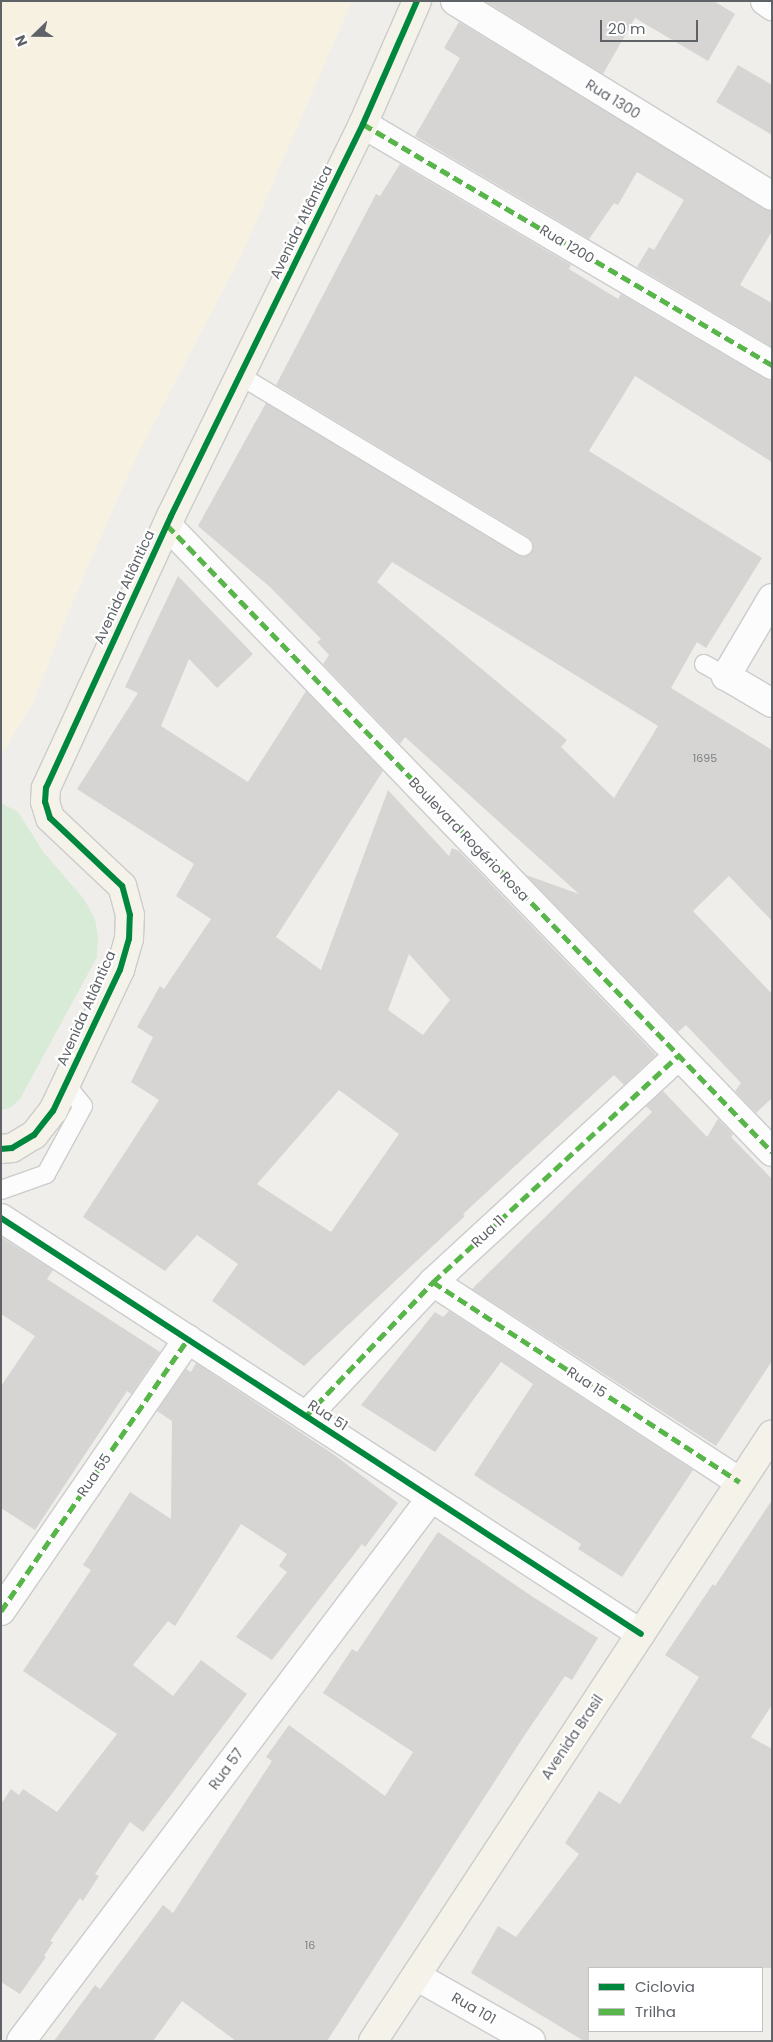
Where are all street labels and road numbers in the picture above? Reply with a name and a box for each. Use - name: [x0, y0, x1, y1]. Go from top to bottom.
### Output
- street label: Rua 1300: [583, 76, 643, 122]
- street label: Avenida Atlântica: [266, 163, 336, 281]
- street label: Rua 1200: [537, 221, 597, 267]
- street label: Avenida Atlântica: [90, 527, 158, 647]
- street label: Boulevard Rogério Rosa: [405, 774, 533, 904]
- street label: Avenida Atlântica: [53, 948, 119, 1068]
- street label: Rua 11: [468, 1211, 508, 1251]
- street label: Rua 15: [564, 1363, 610, 1401]
- street label: Rua 51: [305, 1396, 351, 1434]
- street label: Rua 55: [74, 1450, 114, 1500]
- street label: Avenida Brasil: [537, 1691, 607, 1783]
- street label: Rua 57: [205, 1745, 247, 1793]
- street label: Rua 101: [449, 1989, 499, 2027]

